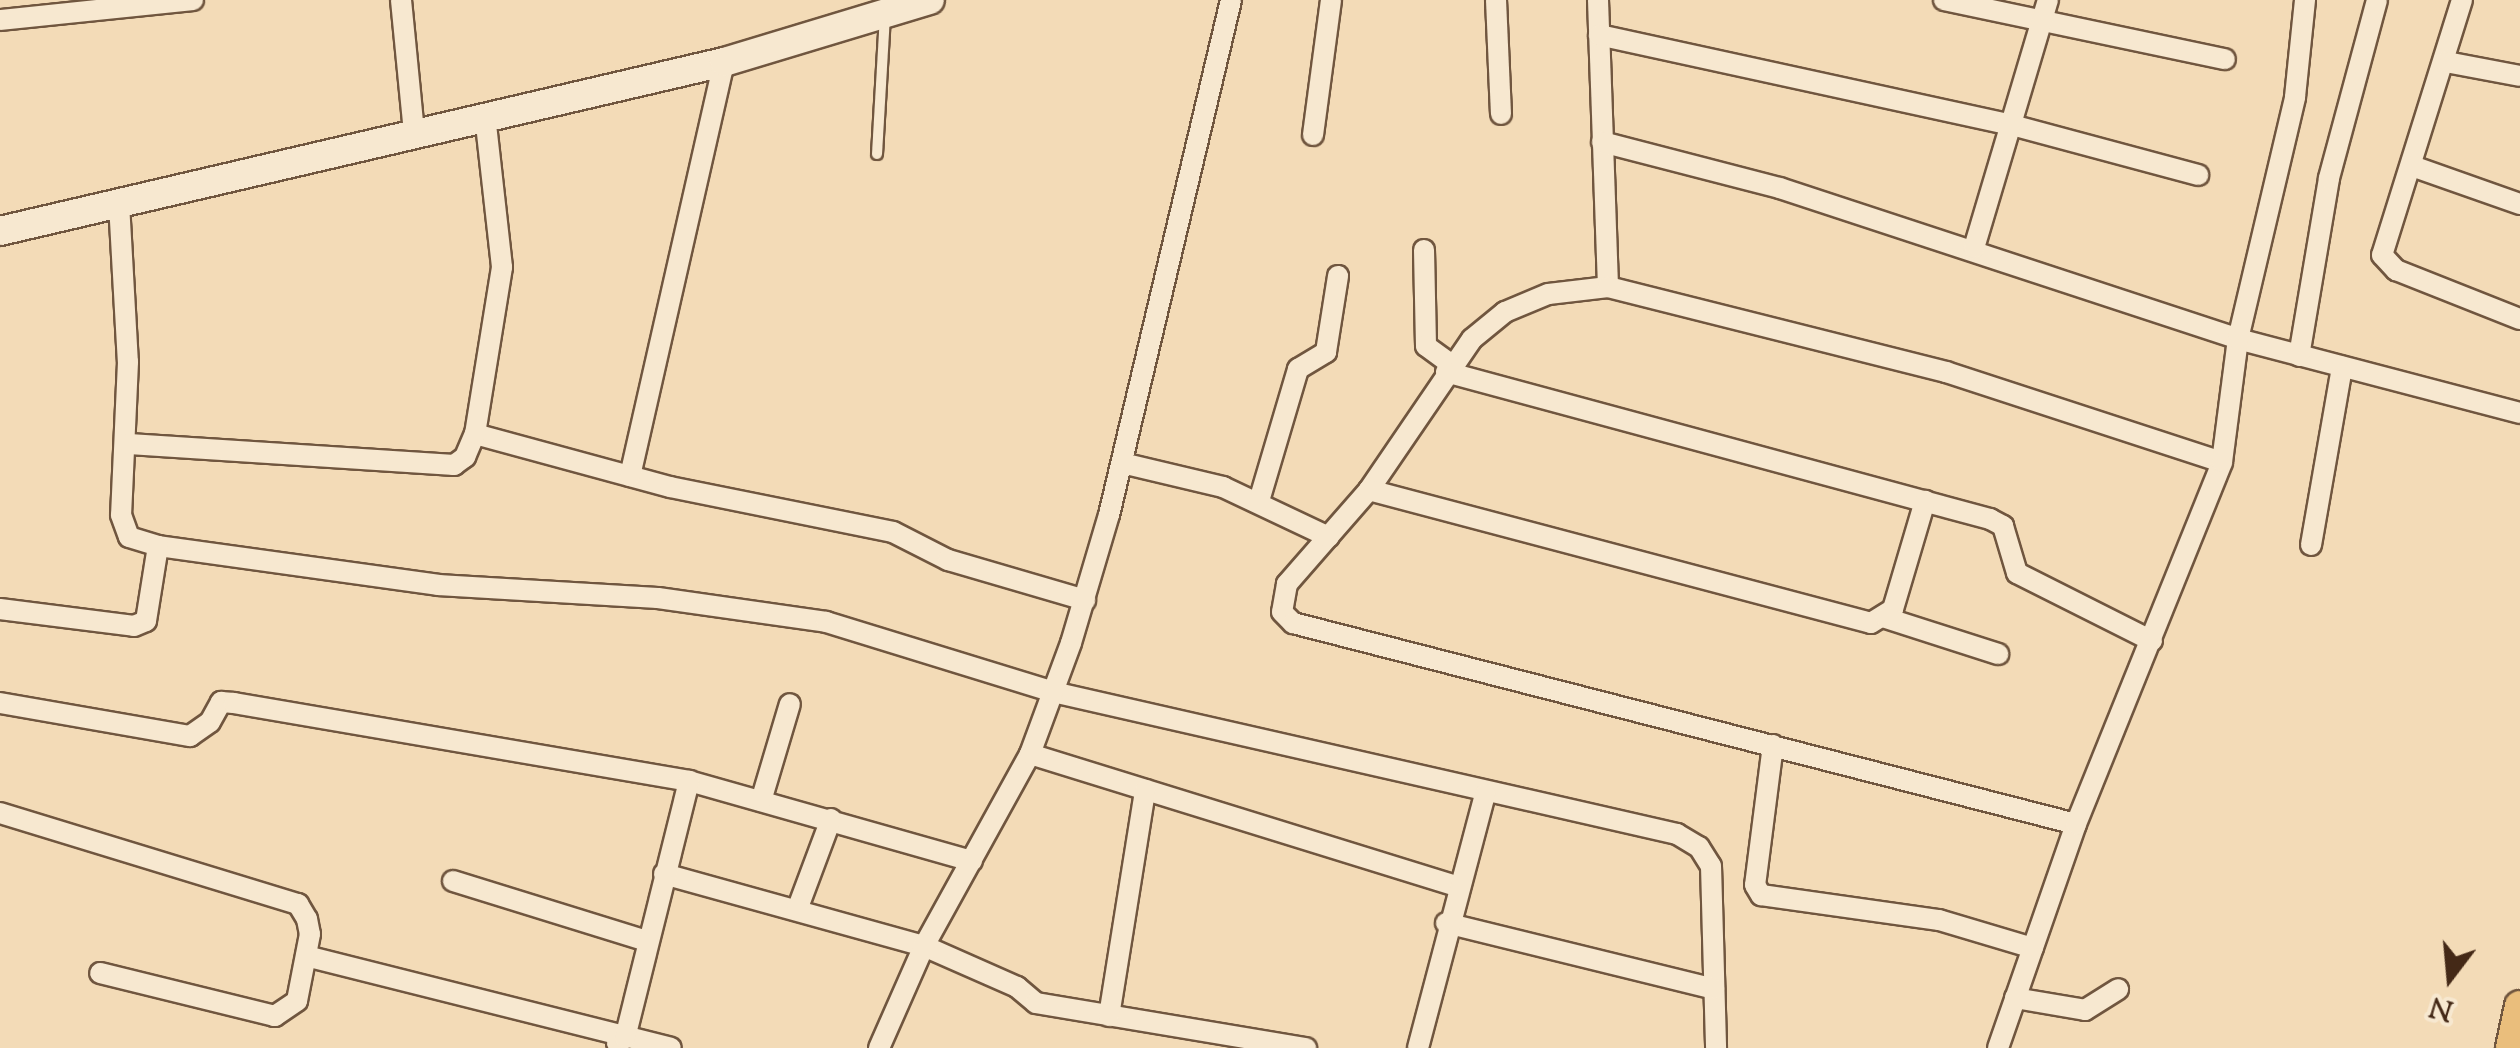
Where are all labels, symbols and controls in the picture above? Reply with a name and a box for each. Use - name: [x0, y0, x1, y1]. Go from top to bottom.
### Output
- north arrow: [2400, 928, 2500, 1028]
- text: N: [2425, 985, 2458, 1029]

